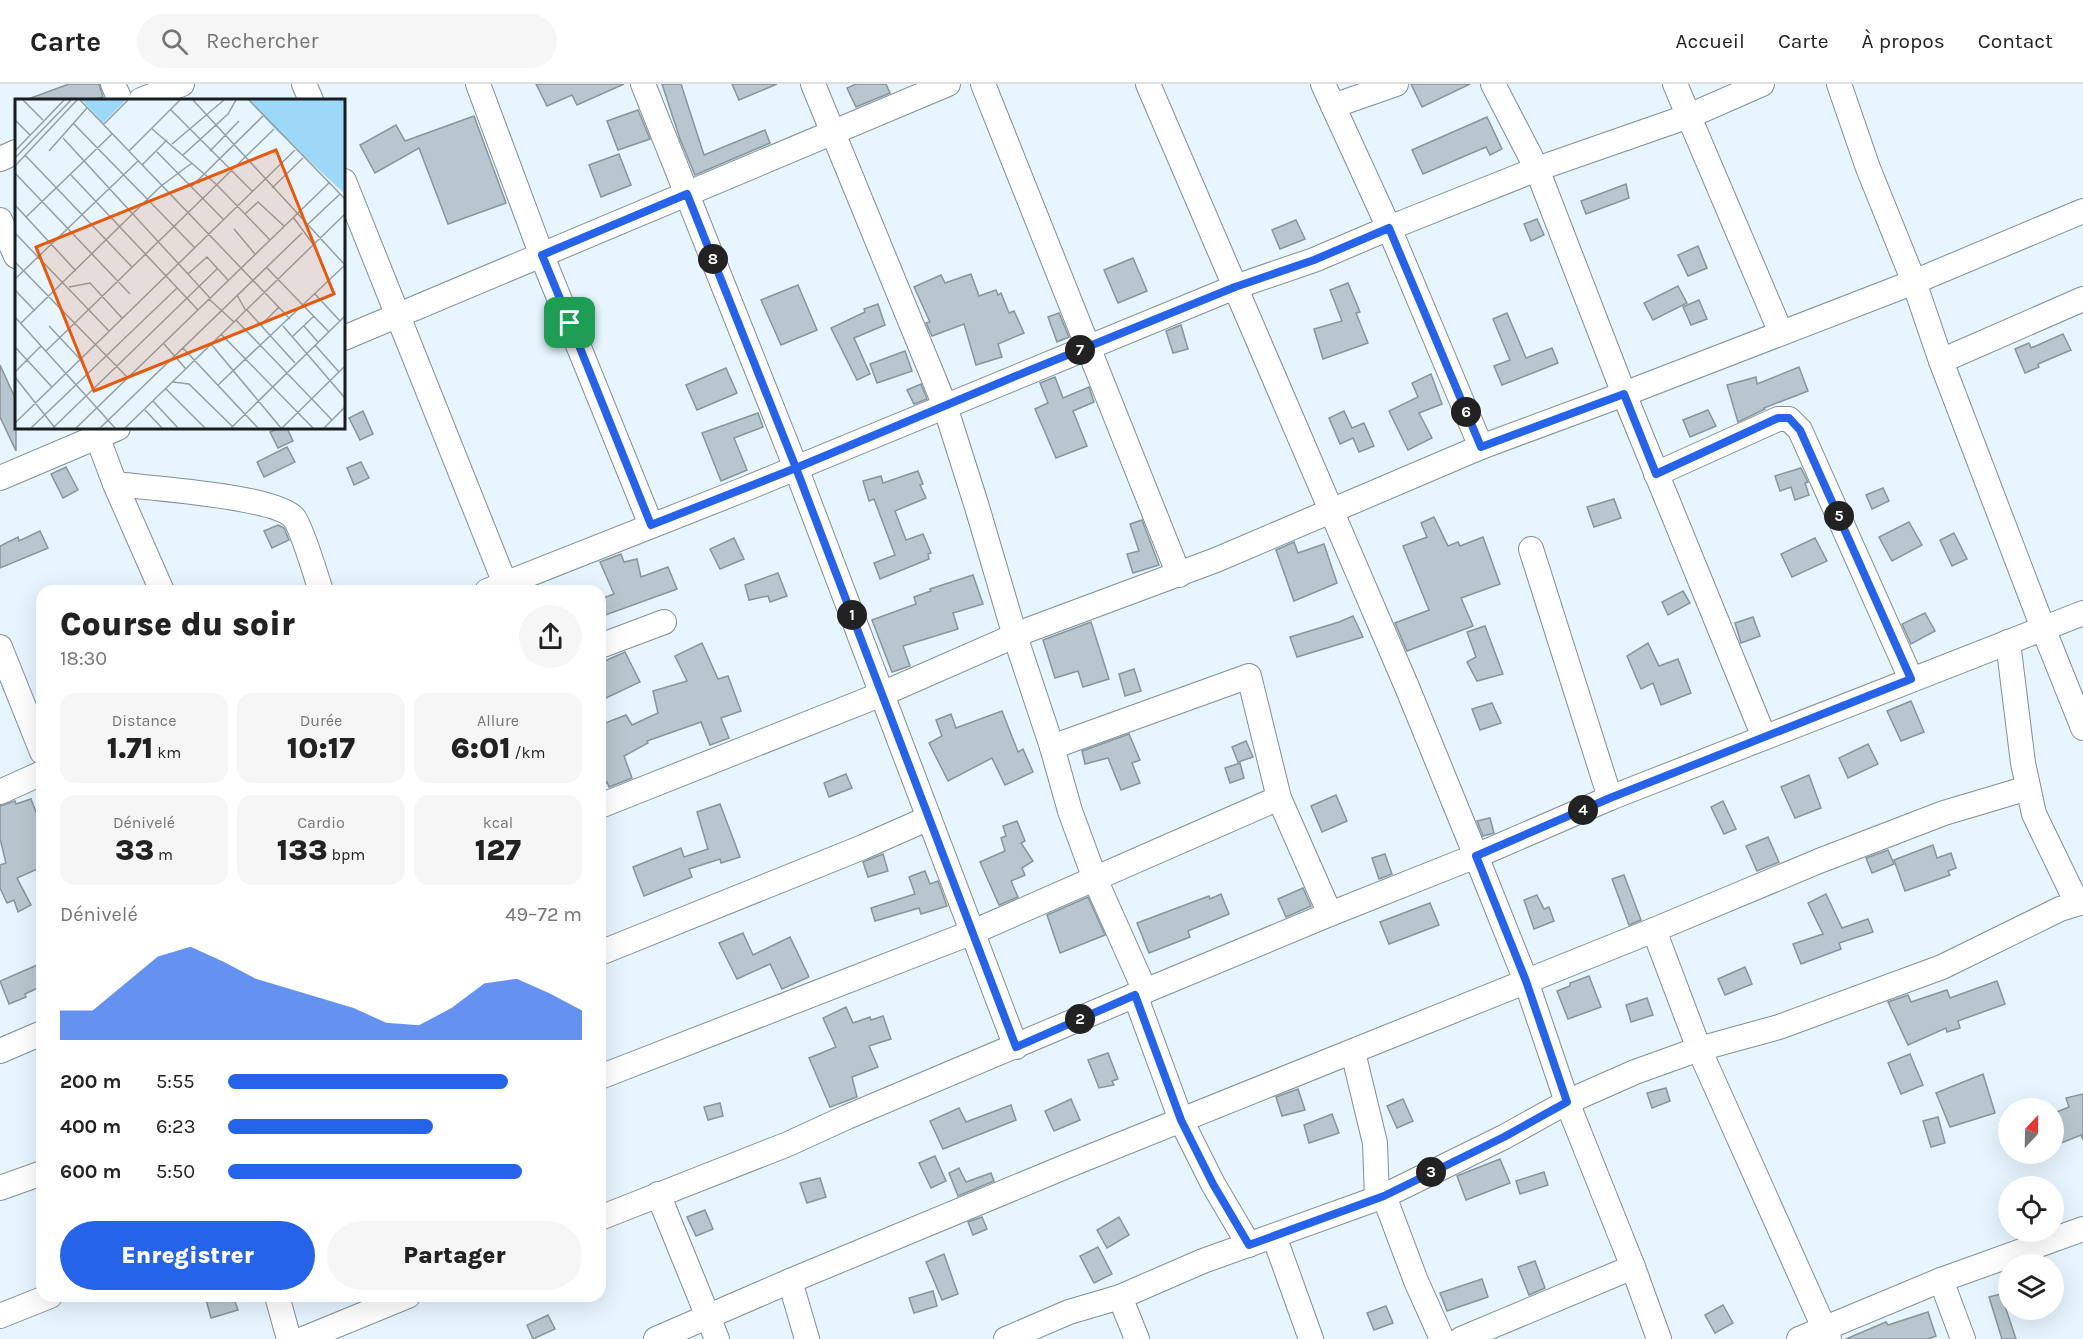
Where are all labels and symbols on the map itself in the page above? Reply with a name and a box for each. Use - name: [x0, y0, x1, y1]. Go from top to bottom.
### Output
- inset map: [15, 99, 345, 429]
- pin: 8: [698, 244, 728, 274]
- pin: [544, 297, 595, 348]
- pin: 7: [1065, 335, 1095, 365]
- pin: 6: [1451, 397, 1481, 427]
- pin: 5: [1824, 501, 1854, 531]
- pin: 1: [837, 600, 867, 630]
- pin: 4: [1568, 795, 1598, 825]
- pin: 2: [1065, 1004, 1095, 1034]
- north arrow: [1998, 1098, 2064, 1164]
- pin: 3: [1416, 1157, 1446, 1187]

